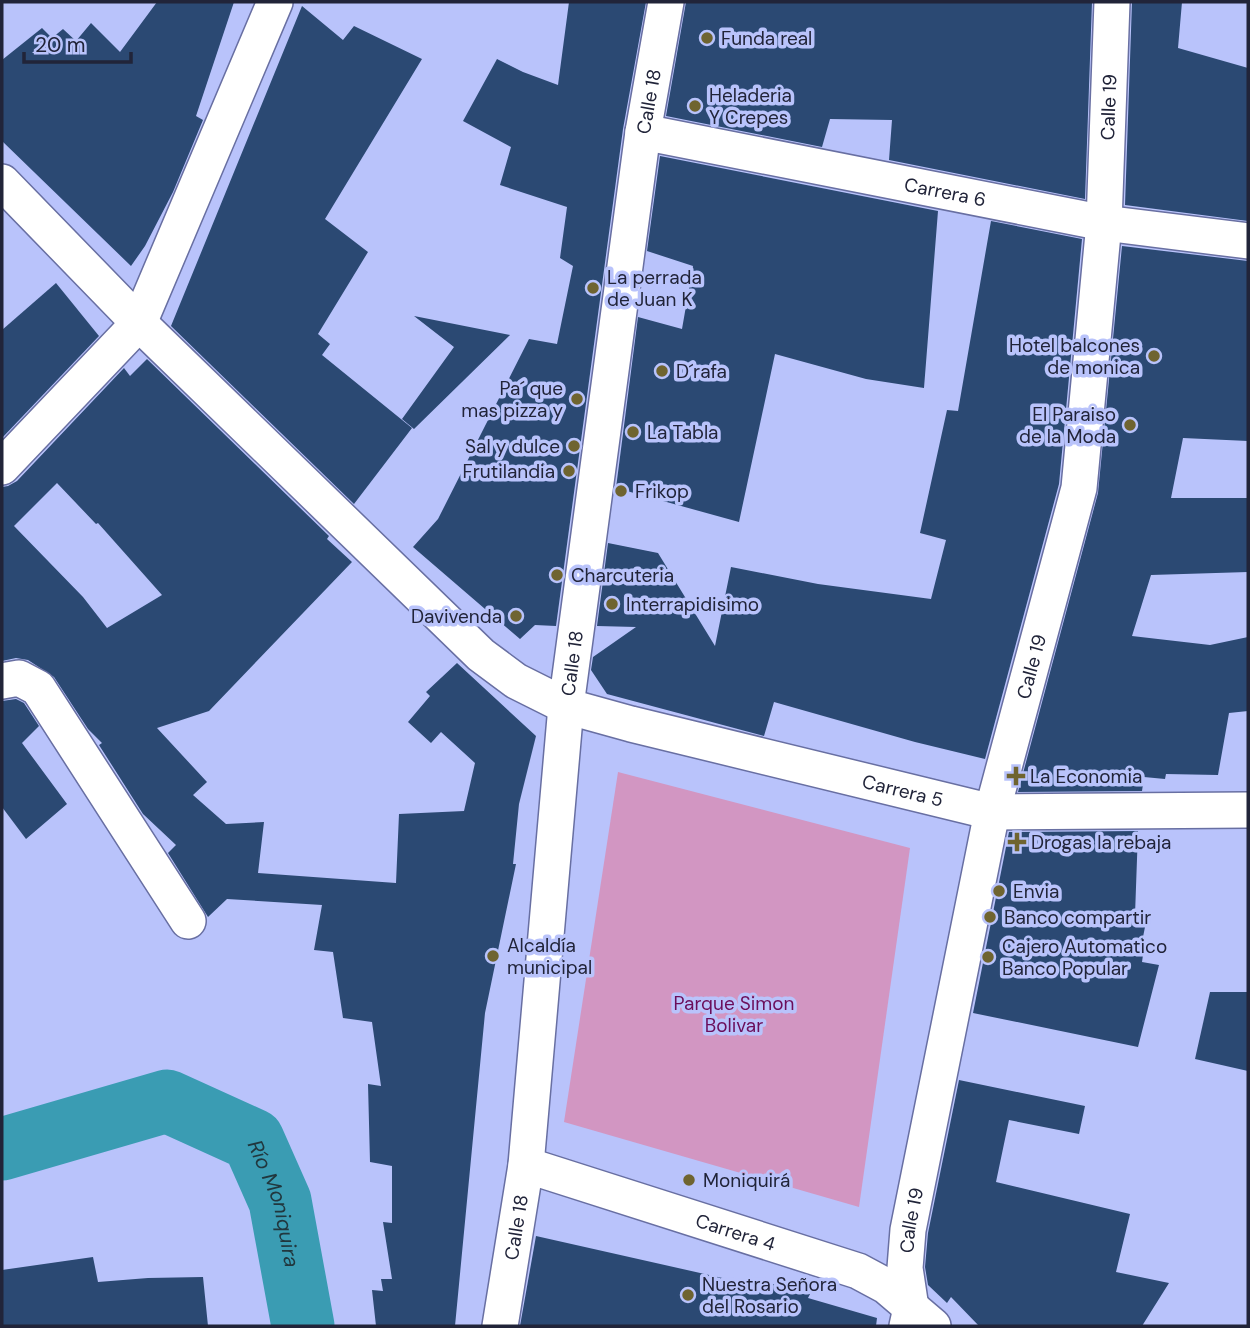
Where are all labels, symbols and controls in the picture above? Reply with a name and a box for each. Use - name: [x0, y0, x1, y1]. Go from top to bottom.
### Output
- scale bar: [24, 21, 131, 65]
- place label: Funda real: [721, 26, 812, 51]
- marker: Funda real: [699, 30, 715, 46]
- text: 20 m: [35, 31, 86, 59]
- street label: Calle 18: [631, 67, 667, 136]
- street label: Calle 19: [1095, 74, 1122, 141]
- place label: Heladeria Y Crepes: [709, 83, 792, 130]
- marker: Heladeria Y Crepes: [687, 98, 703, 114]
- street label: Carrera 6: [902, 172, 988, 212]
- place label: La perrada de Juan K: [607, 265, 702, 312]
- marker: La perrada de Juan K: [585, 280, 601, 296]
- place label: Hotel balcones de monica: [1009, 333, 1140, 380]
- marker: Hotel balcones de monica: [1146, 348, 1162, 364]
- place label: D´rafa: [676, 359, 727, 384]
- marker: D´rafa: [654, 363, 670, 379]
- place label: Pa´ que mas pizza y: [461, 376, 563, 423]
- marker: Pa´ que mas pizza y: [569, 391, 585, 407]
- place label: El Paraiso de la Moda: [1019, 402, 1116, 449]
- marker: El Paraiso de la Moda: [1122, 417, 1138, 433]
- place label: La Tabla: [647, 420, 718, 445]
- marker: La Tabla: [625, 424, 641, 440]
- place label: Sal y dulce: [465, 434, 560, 459]
- marker: Sal y dulce: [566, 438, 582, 454]
- place label: Frutilandia: [463, 459, 555, 484]
- marker: Frutilandia: [561, 463, 577, 479]
- place label: Frikop: [635, 479, 689, 504]
- marker: Frikop: [613, 483, 629, 499]
- place label: Charcuteria: [571, 563, 674, 588]
- marker: Charcuteria: [549, 567, 565, 583]
- place label: Interrapidisimo: [626, 592, 759, 617]
- marker: Interrapidisimo: [604, 596, 620, 612]
- place label: Davivenda: [411, 604, 502, 629]
- marker: Davivenda: [508, 608, 524, 624]
- street label: Calle 18: [555, 629, 589, 698]
- street label: Calle 19: [1011, 631, 1052, 702]
- place label: La Economia: [1030, 764, 1142, 789]
- marker: La Economia: [1008, 768, 1024, 784]
- street label: Carrera 5: [860, 769, 946, 813]
- place label: Drogas la rebaja: [1031, 830, 1171, 855]
- marker: Drogas la rebaja: [1009, 834, 1025, 850]
- place label: Envia: [1013, 879, 1059, 904]
- marker: Envia: [991, 883, 1007, 899]
- place label: Banco compartir: [1004, 905, 1151, 930]
- marker: Banco compartir: [982, 909, 998, 925]
- place label: Alcaldía municipal: [507, 933, 592, 980]
- place label: Cajero Automatico Banco Popular: [1002, 934, 1167, 981]
- marker: Alcaldía municipal: [485, 948, 501, 964]
- marker: Cajero Automatico Banco Popular: [980, 949, 996, 965]
- park label: Parque Simon Bolivar: [674, 991, 794, 1038]
- water label: Río Moniquira: [241, 1136, 306, 1270]
- place label: Moniquirá: [703, 1168, 790, 1193]
- marker: Moniquirá: [681, 1172, 697, 1188]
- street label: Calle 19: [894, 1185, 929, 1254]
- street label: Calle 18: [499, 1193, 534, 1262]
- street label: Carrera 4: [692, 1208, 779, 1257]
- place label: Nuestra Señora del Rosario: [702, 1272, 837, 1319]
- marker: Nuestra Señora del Rosario: [680, 1287, 696, 1303]

